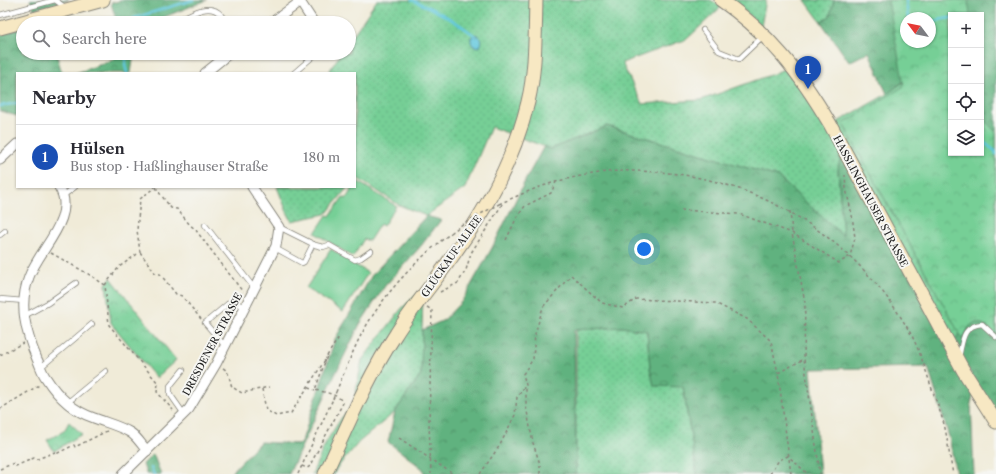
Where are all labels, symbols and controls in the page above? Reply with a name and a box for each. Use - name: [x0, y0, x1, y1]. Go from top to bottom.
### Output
- north arrow: [900, 12, 936, 48]
- map controls: [948, 12, 984, 156]
- button: +: [948, 12, 984, 48]
- search box: [16, 16, 356, 60]
- icon: search: [30, 27, 52, 49]
- text: Search here: [62, 29, 147, 48]
- button: −: [948, 48, 984, 84]
- pin: 1: [795, 56, 821, 89]
- button: locate: [948, 84, 984, 120]
- text: Nearby: [32, 88, 96, 108]
- button: layers: [948, 120, 984, 156]
- street label: HASSLINGHAUSER STRASSE: [830, 133, 911, 269]
- text: Hülsen: [70, 139, 125, 158]
- text: 1: [42, 149, 48, 165]
- text: 180 m: [303, 149, 340, 165]
- text: Bus stop · Haßlinghauser Straße: [70, 158, 268, 174]
- street label: GLÜCKAUF-ALLEE: [418, 213, 485, 300]
- your location: [634, 239, 654, 259]
- street label: DRESDENER STRASSE: [180, 290, 245, 398]

